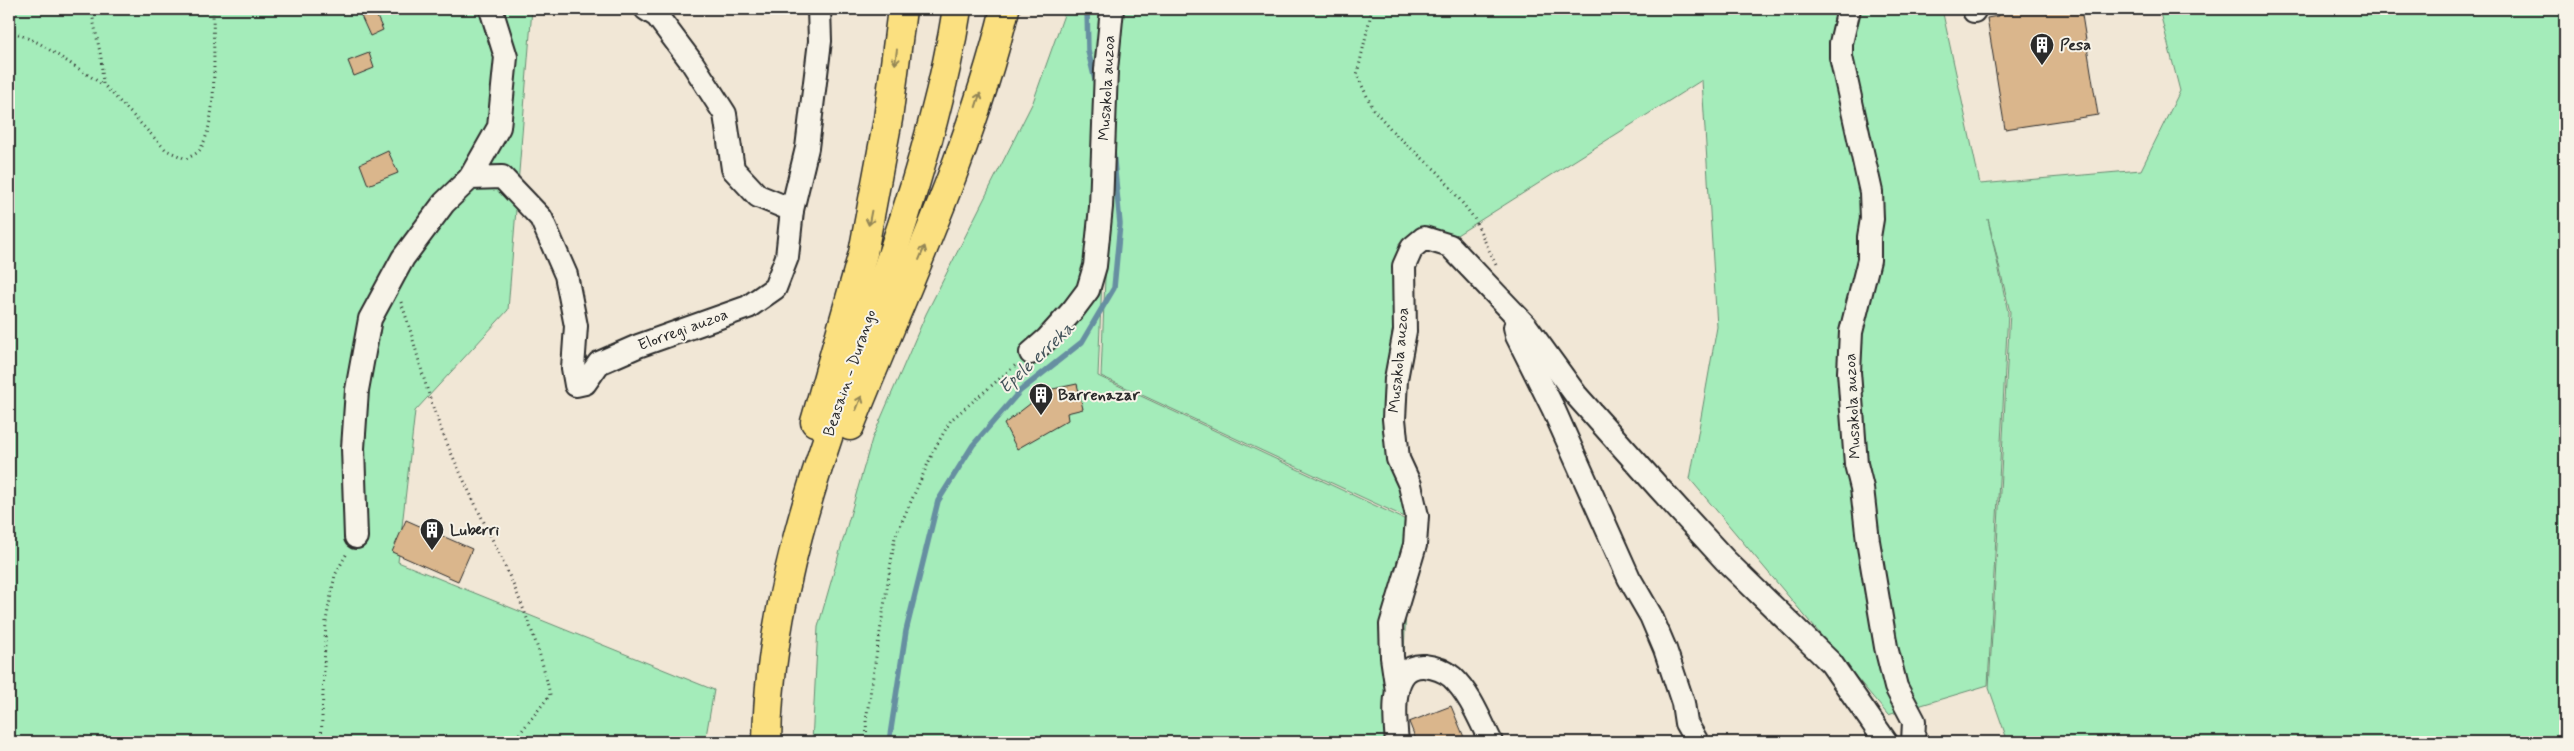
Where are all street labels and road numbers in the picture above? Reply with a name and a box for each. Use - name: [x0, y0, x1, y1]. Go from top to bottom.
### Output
- street label: Musakola auzoa: [1094, 34, 1120, 141]
- street label: Elorregi auzoa: [635, 304, 731, 356]
- street label: Musakola auzoa: [1384, 306, 1414, 414]
- street label: Beasain - Durango: [818, 307, 882, 439]
- street label: Musakola auzoa: [1840, 352, 1866, 459]

